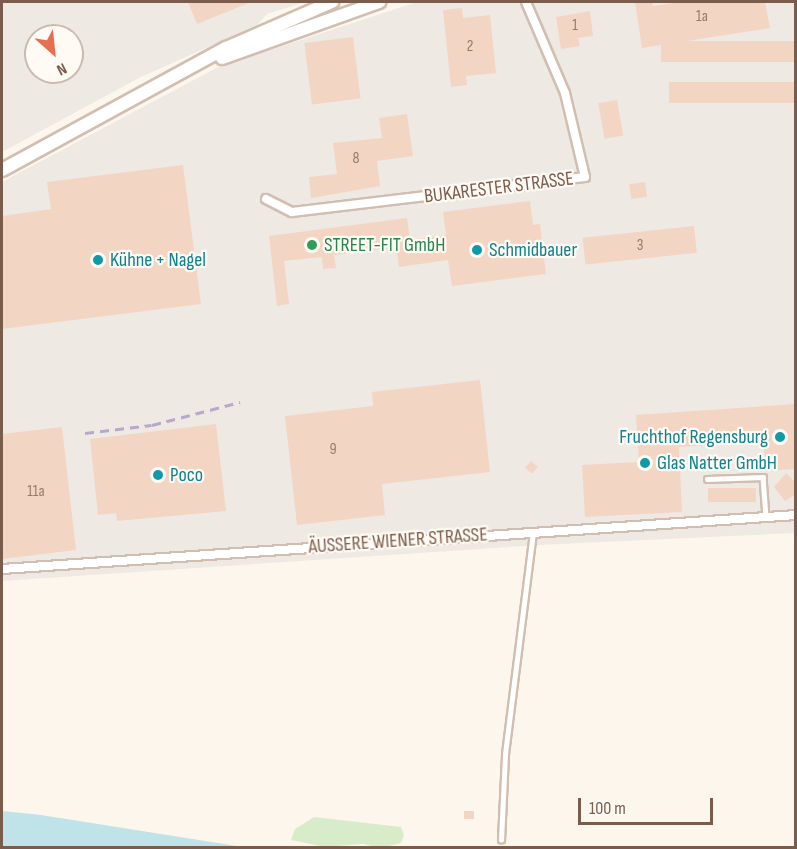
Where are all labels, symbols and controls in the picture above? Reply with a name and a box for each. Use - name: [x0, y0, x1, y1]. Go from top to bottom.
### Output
- house number: 1a: [696, 7, 708, 27]
- house number: 1: [572, 16, 578, 36]
- north arrow: [24, 24, 84, 84]
- house number: 2: [467, 37, 473, 57]
- text: N: [53, 58, 70, 79]
- house number: 8: [352, 149, 360, 169]
- street label: BUKARESTER STRASSE: [423, 167, 575, 209]
- place label: STREET-FIT GmbH: [324, 233, 445, 257]
- house number: 3: [637, 236, 643, 256]
- marker: STREET-FIT GmbH: [305, 238, 319, 252]
- place label: Schmidbauer: [489, 238, 577, 262]
- marker: Schmidbauer: [470, 243, 484, 257]
- place label: Kühne + Nagel: [110, 248, 206, 272]
- marker: Kühne + Nagel: [91, 253, 105, 267]
- place label: Fruchthof Regensburg: [619, 425, 768, 449]
- marker: Fruchthof Regensburg: [773, 430, 787, 444]
- house number: 9: [329, 440, 337, 460]
- place label: Glas Natter GmbH: [657, 451, 777, 475]
- marker: Glas Natter GmbH: [638, 456, 652, 470]
- place label: Poco: [170, 463, 203, 487]
- marker: Poco: [151, 468, 165, 482]
- house number: 11a: [27, 482, 45, 502]
- street label: ÄUSSERE WIENER STRASSE: [308, 523, 488, 559]
- scale bar: [581, 786, 716, 824]
- text: 100 m: [589, 798, 626, 819]

